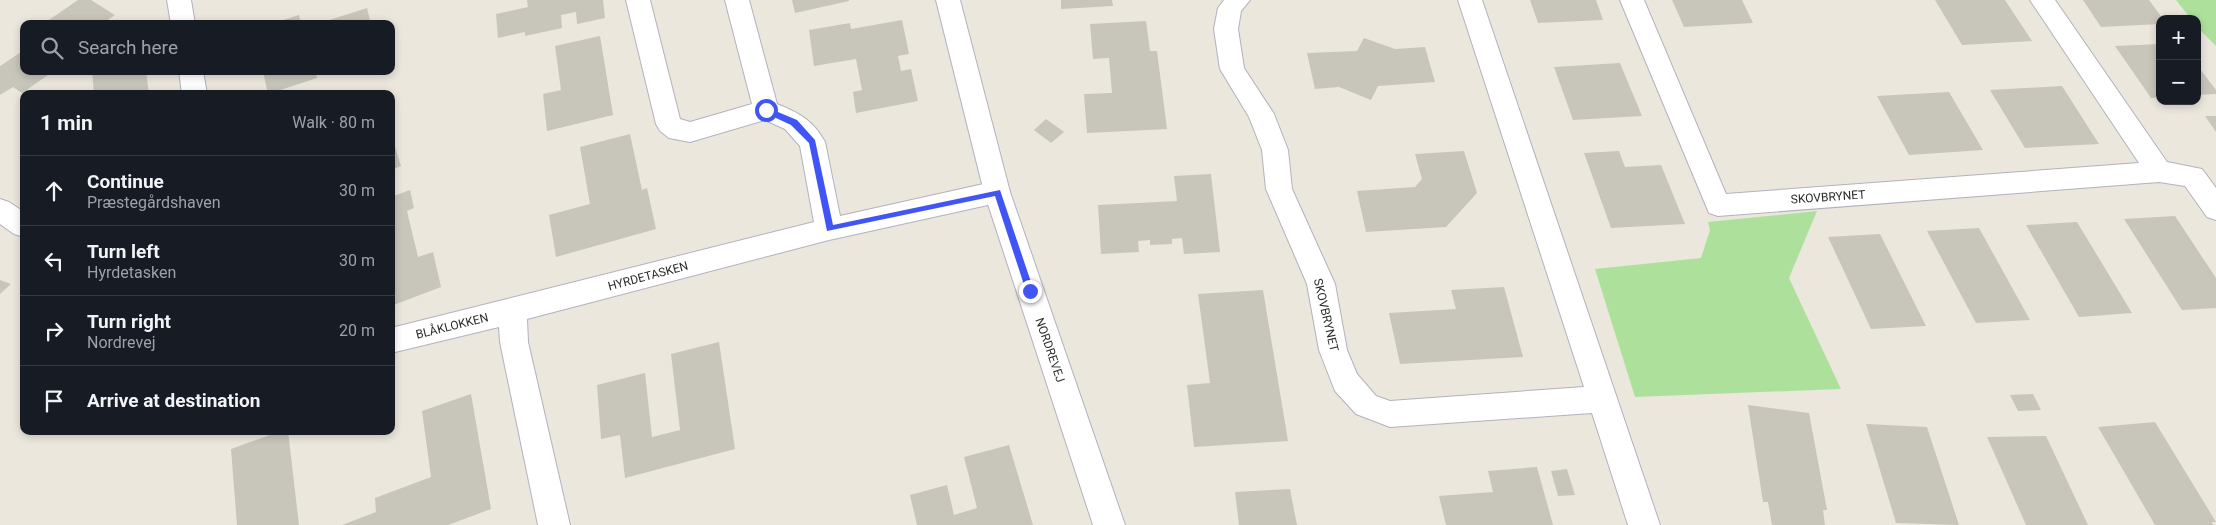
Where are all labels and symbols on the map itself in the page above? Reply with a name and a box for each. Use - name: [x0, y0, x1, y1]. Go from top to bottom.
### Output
- route start: [755, 99, 778, 122]
- street label: SKOVBRYNET: [1790, 187, 1866, 207]
- street label: HYRDETASKEN: [606, 259, 690, 293]
- street label: SKOVBRYNET: [1311, 277, 1341, 353]
- route end: [1019, 280, 1042, 303]
- street label: BLÅKLOKKEN: [414, 308, 490, 342]
- street label: NORDREVEJ: [1032, 316, 1068, 384]

